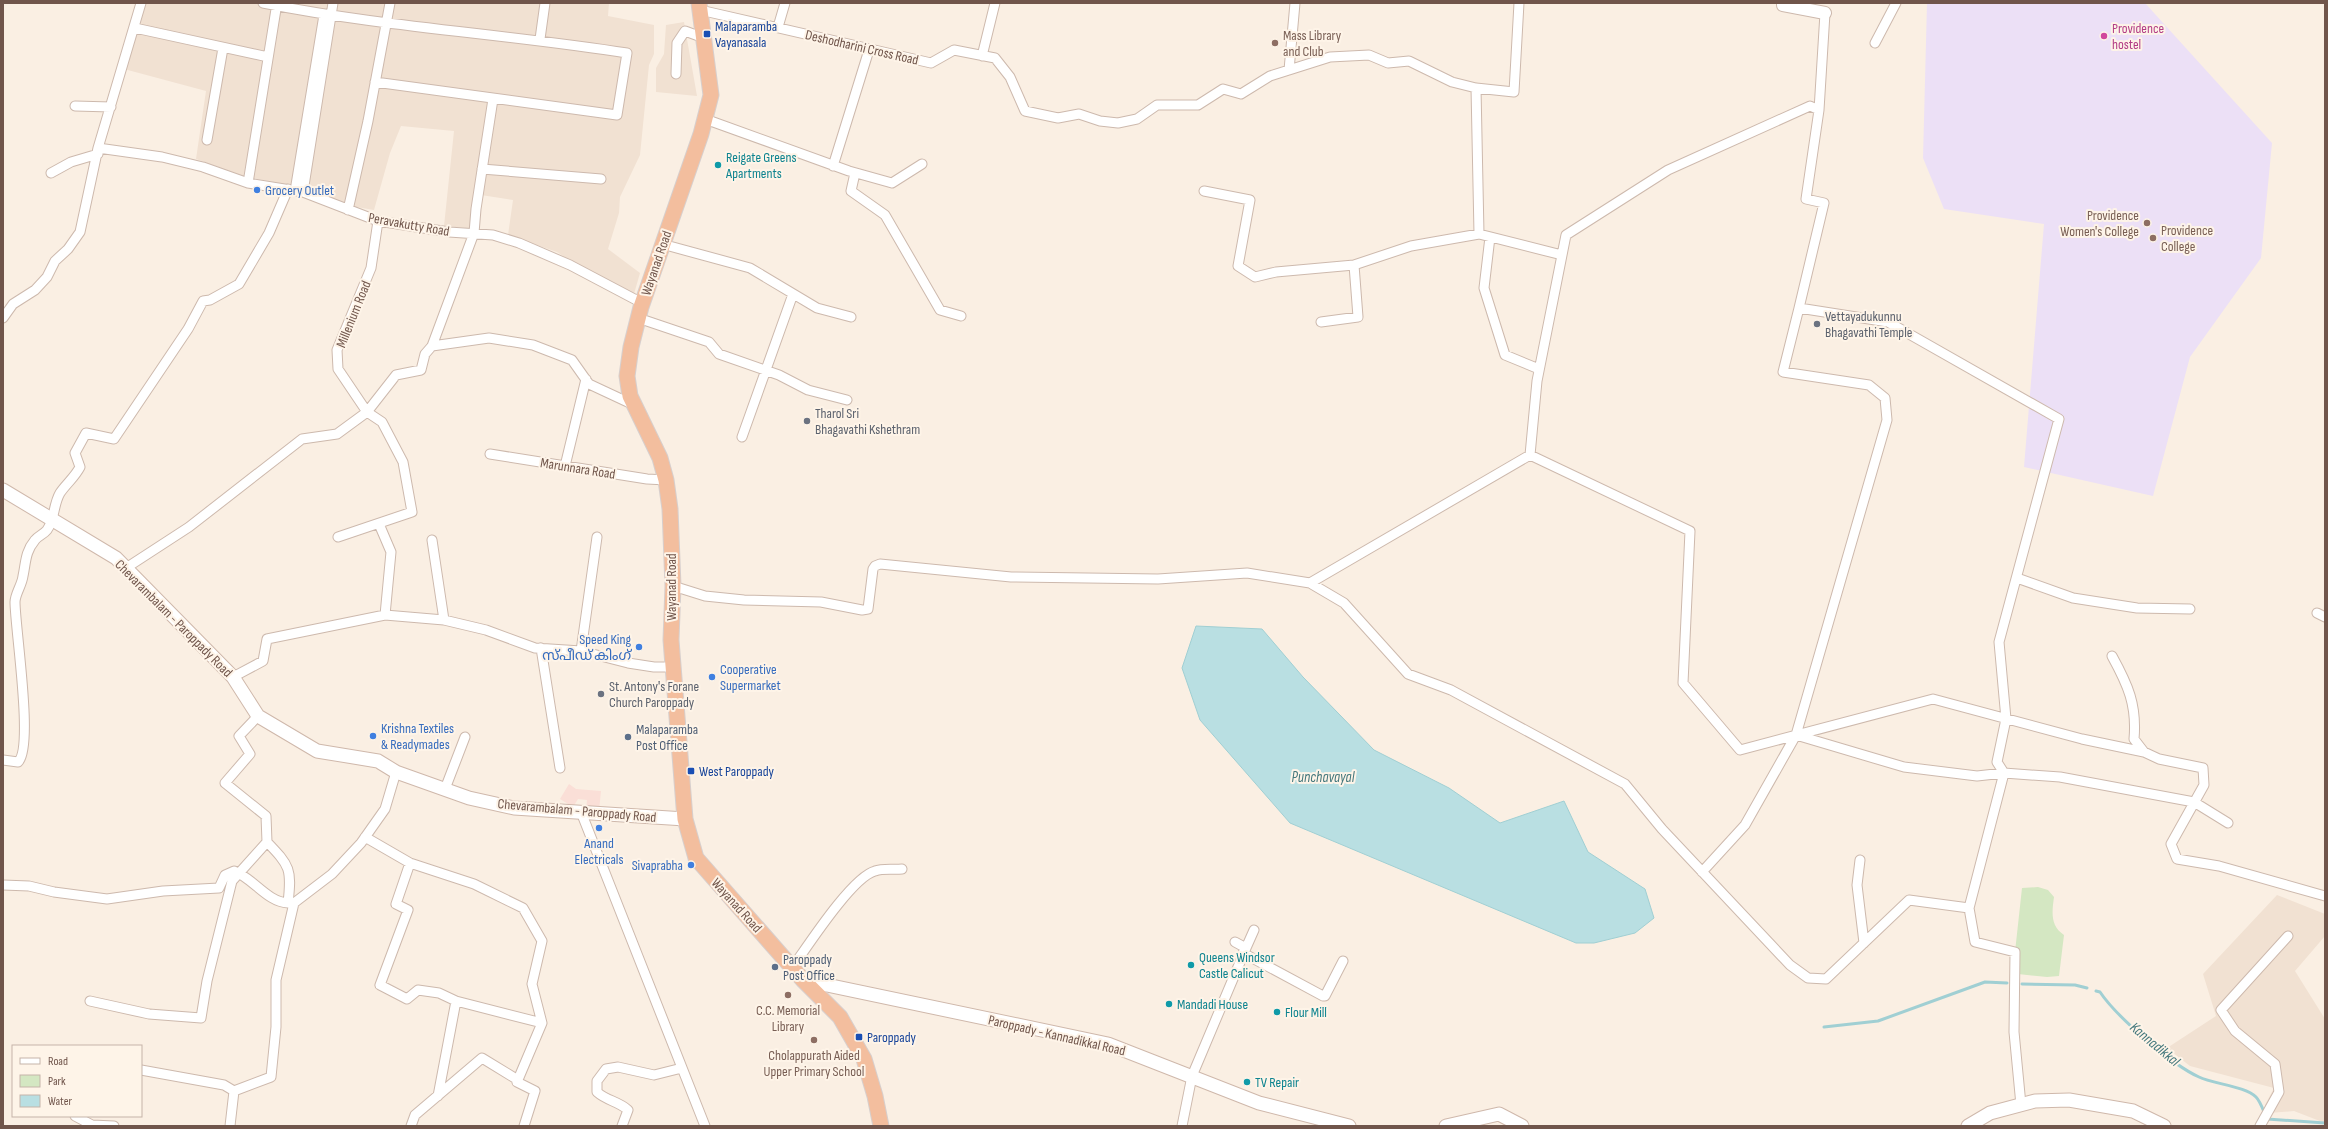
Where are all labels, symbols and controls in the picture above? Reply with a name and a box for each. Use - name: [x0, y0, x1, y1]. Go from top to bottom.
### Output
- place label: Malaparamba Vayanasala: [715, 18, 777, 51]
- place label: Providence hostel: [2112, 20, 2164, 53]
- street label: Deshodharini Cross Road: [804, 26, 920, 69]
- place label: Mass Library and Club: [1283, 27, 1342, 60]
- marker: Malaparamba Vayanasala: [702, 29, 712, 39]
- marker: Providence hostel: [2099, 31, 2109, 41]
- marker: Mass Library and Club: [1270, 38, 1280, 48]
- place label: Reigate Greens Apartments: [725, 149, 796, 182]
- marker: Reigate Greens Apartments: [713, 160, 723, 170]
- place label: Grocery Outlet: [265, 182, 334, 199]
- marker: Grocery Outlet: [252, 185, 262, 195]
- place label: Providence Women's College: [2060, 207, 2139, 240]
- street label: Peravakutty Road: [367, 209, 451, 240]
- marker: Providence Women's College: [2142, 218, 2152, 228]
- place label: Providence College: [2161, 222, 2213, 255]
- street label: Wayanad Road: [637, 228, 676, 298]
- marker: Providence College: [2148, 233, 2158, 243]
- street label: Millenium Road: [332, 278, 375, 350]
- place label: Vettayadukunnu Bhagavathi Temple: [1825, 308, 1912, 341]
- marker: Vettayadukunnu Bhagavathi Temple: [1812, 319, 1822, 329]
- place label: Tharol Sri Bhagavathi Kshethram: [815, 405, 920, 438]
- marker: Tharol Sri Bhagavathi Kshethram: [802, 416, 812, 426]
- street label: Marunnara Road: [539, 454, 617, 483]
- street label: Wayanad Road: [663, 553, 680, 621]
- street label: Chevarambalam - Paroppady Road: [111, 556, 236, 681]
- place label: Speed King സ്പീഡ് കിംഗ്: [542, 631, 632, 664]
- marker: Speed King സ്പീഡ് കിംഗ്: [634, 642, 644, 652]
- place label: Cooperative Supermarket: [720, 661, 781, 694]
- marker: Cooperative Supermarket: [707, 672, 717, 682]
- place label: St. Antony's Forane Church Paroppady: [609, 678, 699, 711]
- marker: St. Antony's Forane Church Paroppady: [596, 689, 606, 699]
- place label: Krishna Textiles & Readymades: [381, 720, 454, 753]
- place label: Malaparamba Post Office: [636, 721, 698, 754]
- marker: Krishna Textiles & Readymades: [368, 731, 378, 741]
- marker: Malaparamba Post Office: [623, 732, 633, 742]
- place label: West Paroppady: [699, 763, 775, 780]
- marker: West Paroppady: [686, 766, 696, 776]
- water label: Punchavayal: [1292, 768, 1356, 787]
- street label: Chevarambalam - Paroppady Road: [497, 795, 657, 826]
- marker: Anand Electricals: [594, 823, 604, 833]
- place label: Anand Electricals: [575, 835, 623, 868]
- place label: Sivaprabha: [632, 857, 683, 874]
- marker: Sivaprabha: [686, 860, 696, 870]
- street label: Wayanad Road: [708, 875, 766, 936]
- place label: Queens Windsor Castle Calicut: [1199, 949, 1275, 982]
- place label: Paroppady Post Office: [783, 951, 835, 984]
- marker: Queens Windsor Castle Calicut: [1186, 960, 1196, 970]
- marker: Paroppady Post Office: [770, 962, 780, 972]
- marker: C.C. Memorial Library: [783, 990, 793, 1000]
- place label: Mandadi House: [1177, 996, 1248, 1013]
- marker: Mandadi House: [1164, 999, 1174, 1009]
- place label: C.C. Memorial Library: [756, 1002, 820, 1035]
- place label: Flour Mill: [1285, 1004, 1327, 1021]
- marker: Flour Mill: [1272, 1007, 1282, 1017]
- street label: Paroppady - Kannadikkal Road: [987, 1011, 1127, 1060]
- water label: Kannadikkal: [2126, 1018, 2185, 1072]
- place label: Paroppady: [867, 1029, 917, 1046]
- marker: Paroppady: [854, 1032, 864, 1042]
- marker: Cholappurath Aided Upper Primary School: [809, 1035, 819, 1045]
- legend: [12, 1045, 142, 1117]
- place label: Cholappurath Aided Upper Primary School: [764, 1047, 864, 1080]
- text: Road: [48, 1054, 68, 1069]
- text: Park: [48, 1074, 66, 1089]
- place label: TV Repair: [1255, 1074, 1299, 1091]
- marker: TV Repair: [1242, 1077, 1252, 1087]
- text: Water: [48, 1094, 72, 1109]

